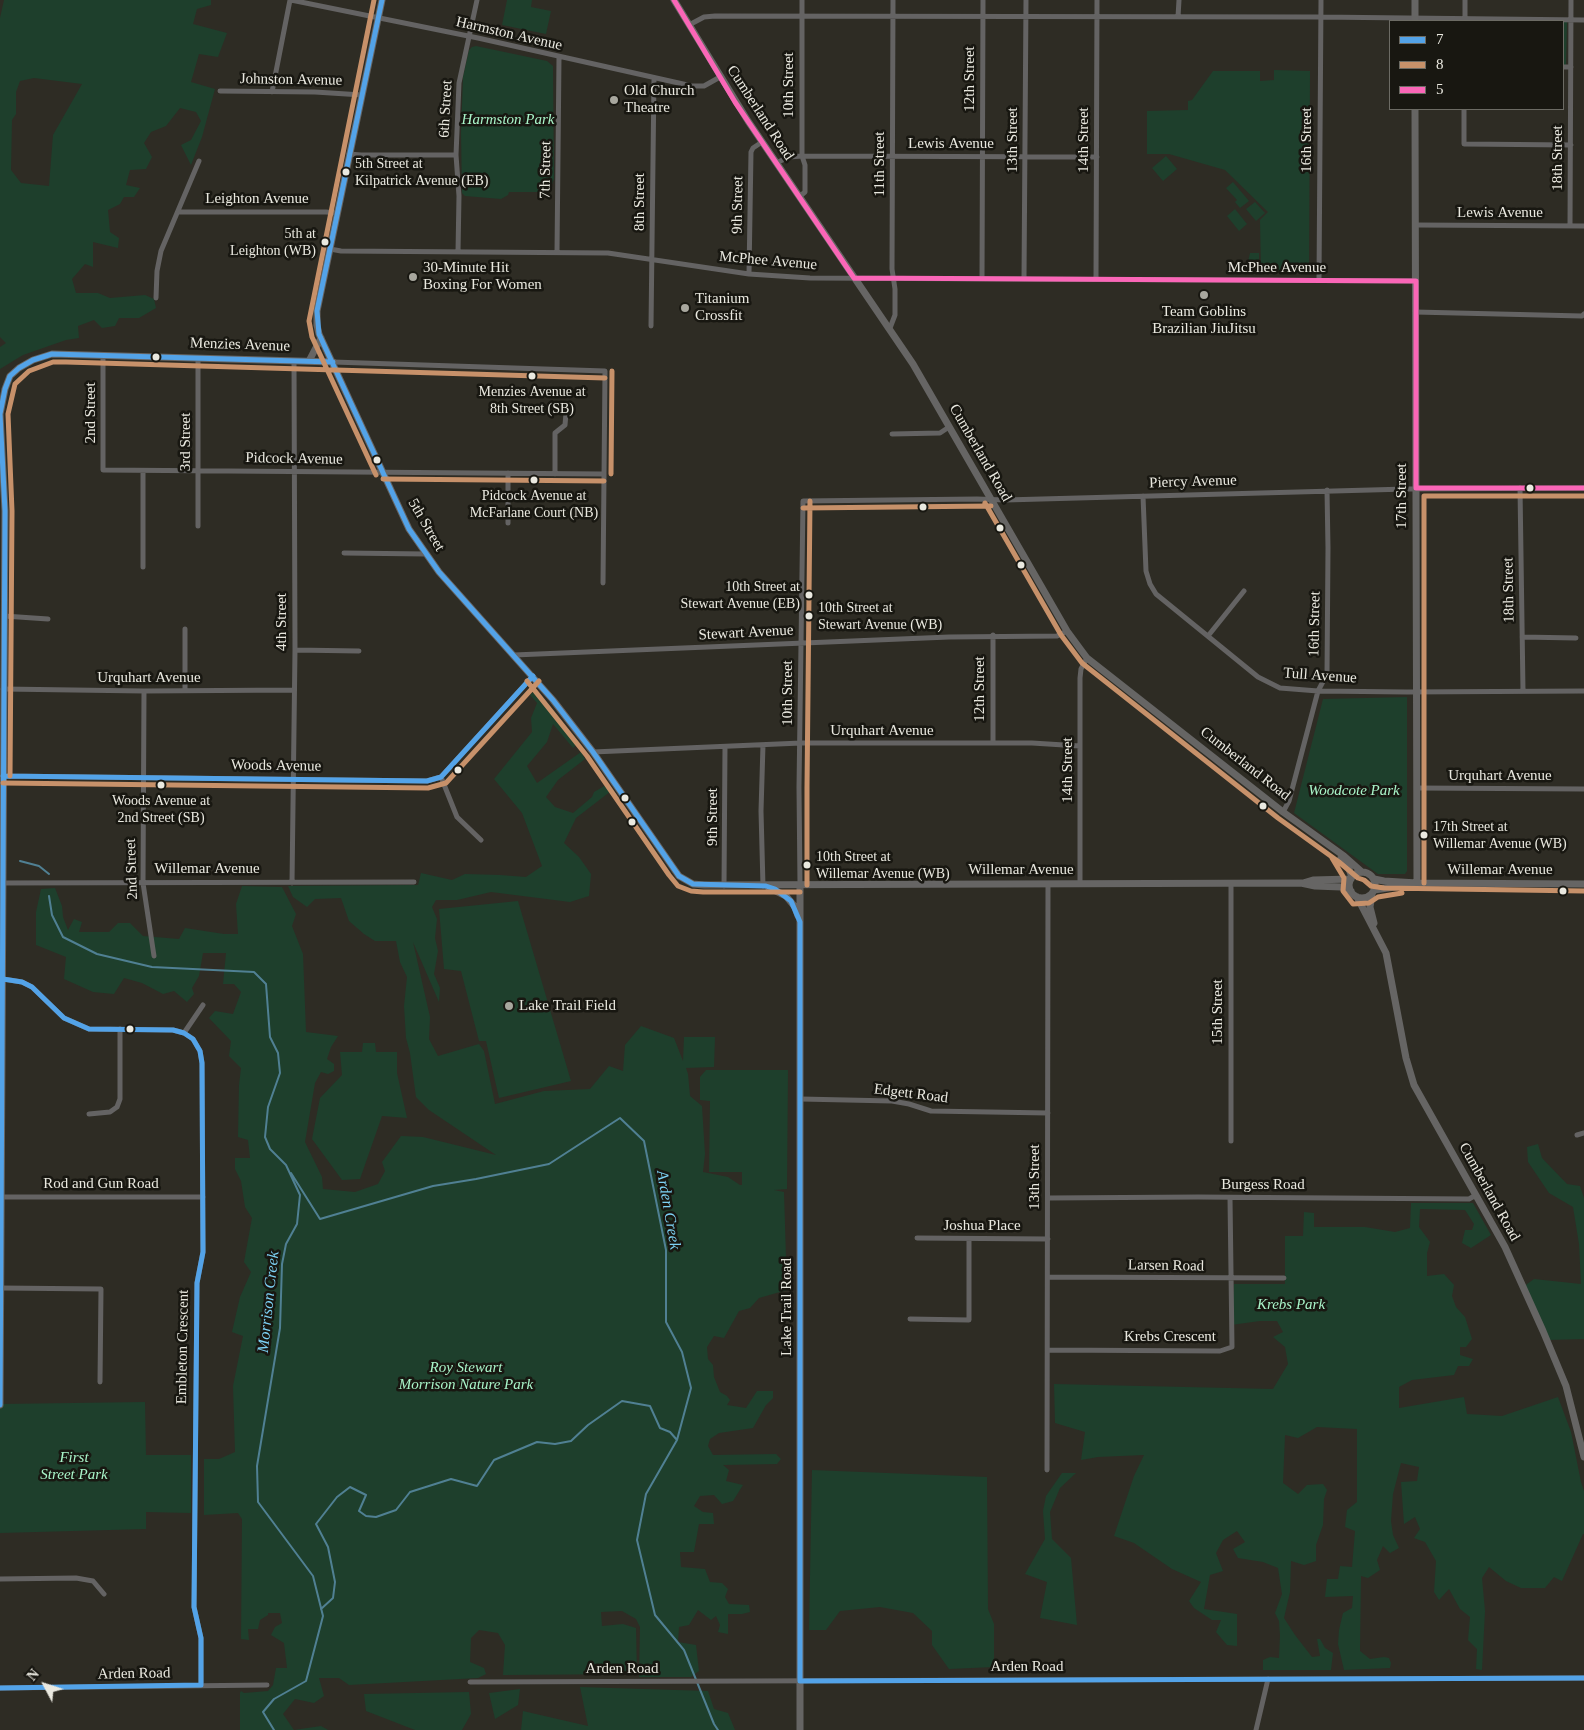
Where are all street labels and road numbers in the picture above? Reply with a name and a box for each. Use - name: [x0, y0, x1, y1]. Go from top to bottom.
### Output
- street label: Harmston Avenue: [454, 13, 564, 55]
- street label: 12th Street: [961, 46, 979, 112]
- street label: 10th Street: [780, 52, 798, 118]
- street label: Cumberland Road: [723, 62, 797, 164]
- street label: Johnston Avenue: [240, 70, 342, 90]
- street label: 6th Street: [435, 80, 457, 138]
- street label: 13th Street: [1004, 107, 1022, 173]
- street label: 14th Street: [1075, 107, 1093, 173]
- street label: 16th Street: [1298, 107, 1316, 173]
- street label: 18th Street: [1549, 125, 1567, 191]
- street label: 11th Street: [871, 132, 889, 196]
- street label: Lewis Avenue: [908, 135, 994, 153]
- street label: 7th Street: [536, 141, 556, 199]
- street label: 8th Street: [631, 173, 649, 231]
- street label: 9th Street: [728, 176, 748, 234]
- street label: Leighton Avenue: [205, 190, 309, 208]
- street label: Lewis Avenue: [1457, 204, 1543, 222]
- street label: McPhee Avenue: [718, 248, 818, 274]
- street label: McPhee Avenue: [1228, 259, 1326, 277]
- street label: Menzies Avenue: [190, 334, 290, 356]
- street label: 2nd Street: [82, 382, 100, 444]
- street label: Cumberland Road: [945, 401, 1015, 505]
- street label: 3rd Street: [177, 413, 195, 471]
- street label: Pidcock Avenue: [245, 449, 343, 469]
- street label: 17th Street: [1393, 463, 1411, 529]
- street label: Piercy Avenue: [1149, 471, 1237, 493]
- street label: 5th Street: [404, 495, 448, 555]
- street label: 18th Street: [1499, 557, 1519, 623]
- street label: 16th Street: [1305, 591, 1325, 657]
- street label: 4th Street: [273, 593, 291, 651]
- street label: Stewart Avenue: [698, 622, 794, 644]
- street label: 12th Street: [971, 656, 989, 722]
- street label: 10th Street: [779, 660, 797, 726]
- street label: Tull Avenue: [1283, 664, 1357, 688]
- street label: Urquhart Avenue: [97, 669, 201, 687]
- street label: Urquhart Avenue: [830, 722, 934, 740]
- street label: Cumberland Road: [1196, 723, 1294, 805]
- street label: 14th Street: [1059, 737, 1077, 803]
- street label: Woods Avenue: [231, 756, 321, 776]
- street label: Urquhart Avenue: [1448, 767, 1552, 785]
- street label: 9th Street: [704, 788, 722, 846]
- street label: 2nd Street: [122, 838, 142, 900]
- street label: Willemar Avenue: [154, 860, 260, 878]
- street label: Willemar Avenue: [968, 861, 1074, 879]
- street label: Willemar Avenue: [1447, 861, 1553, 879]
- street label: 15th Street: [1209, 979, 1227, 1045]
- street label: Edgett Road: [873, 1081, 949, 1107]
- street label: Cumberland Road: [1455, 1140, 1523, 1244]
- street label: 13th Street: [1026, 1144, 1044, 1210]
- street label: Rod and Gun Road: [43, 1175, 159, 1193]
- street label: Burgess Road: [1221, 1176, 1305, 1194]
- street label: Joshua Place: [943, 1217, 1021, 1235]
- street label: Larsen Road: [1128, 1256, 1204, 1276]
- street label: Lake Trail Road: [778, 1258, 796, 1356]
- street label: Embleton Crescent: [173, 1290, 193, 1404]
- street label: Krebs Crescent: [1124, 1328, 1216, 1346]
- street label: Arden Road: [991, 1658, 1063, 1676]
- street label: Arden Road: [586, 1660, 658, 1678]
- street label: Arden Road: [97, 1664, 171, 1684]

